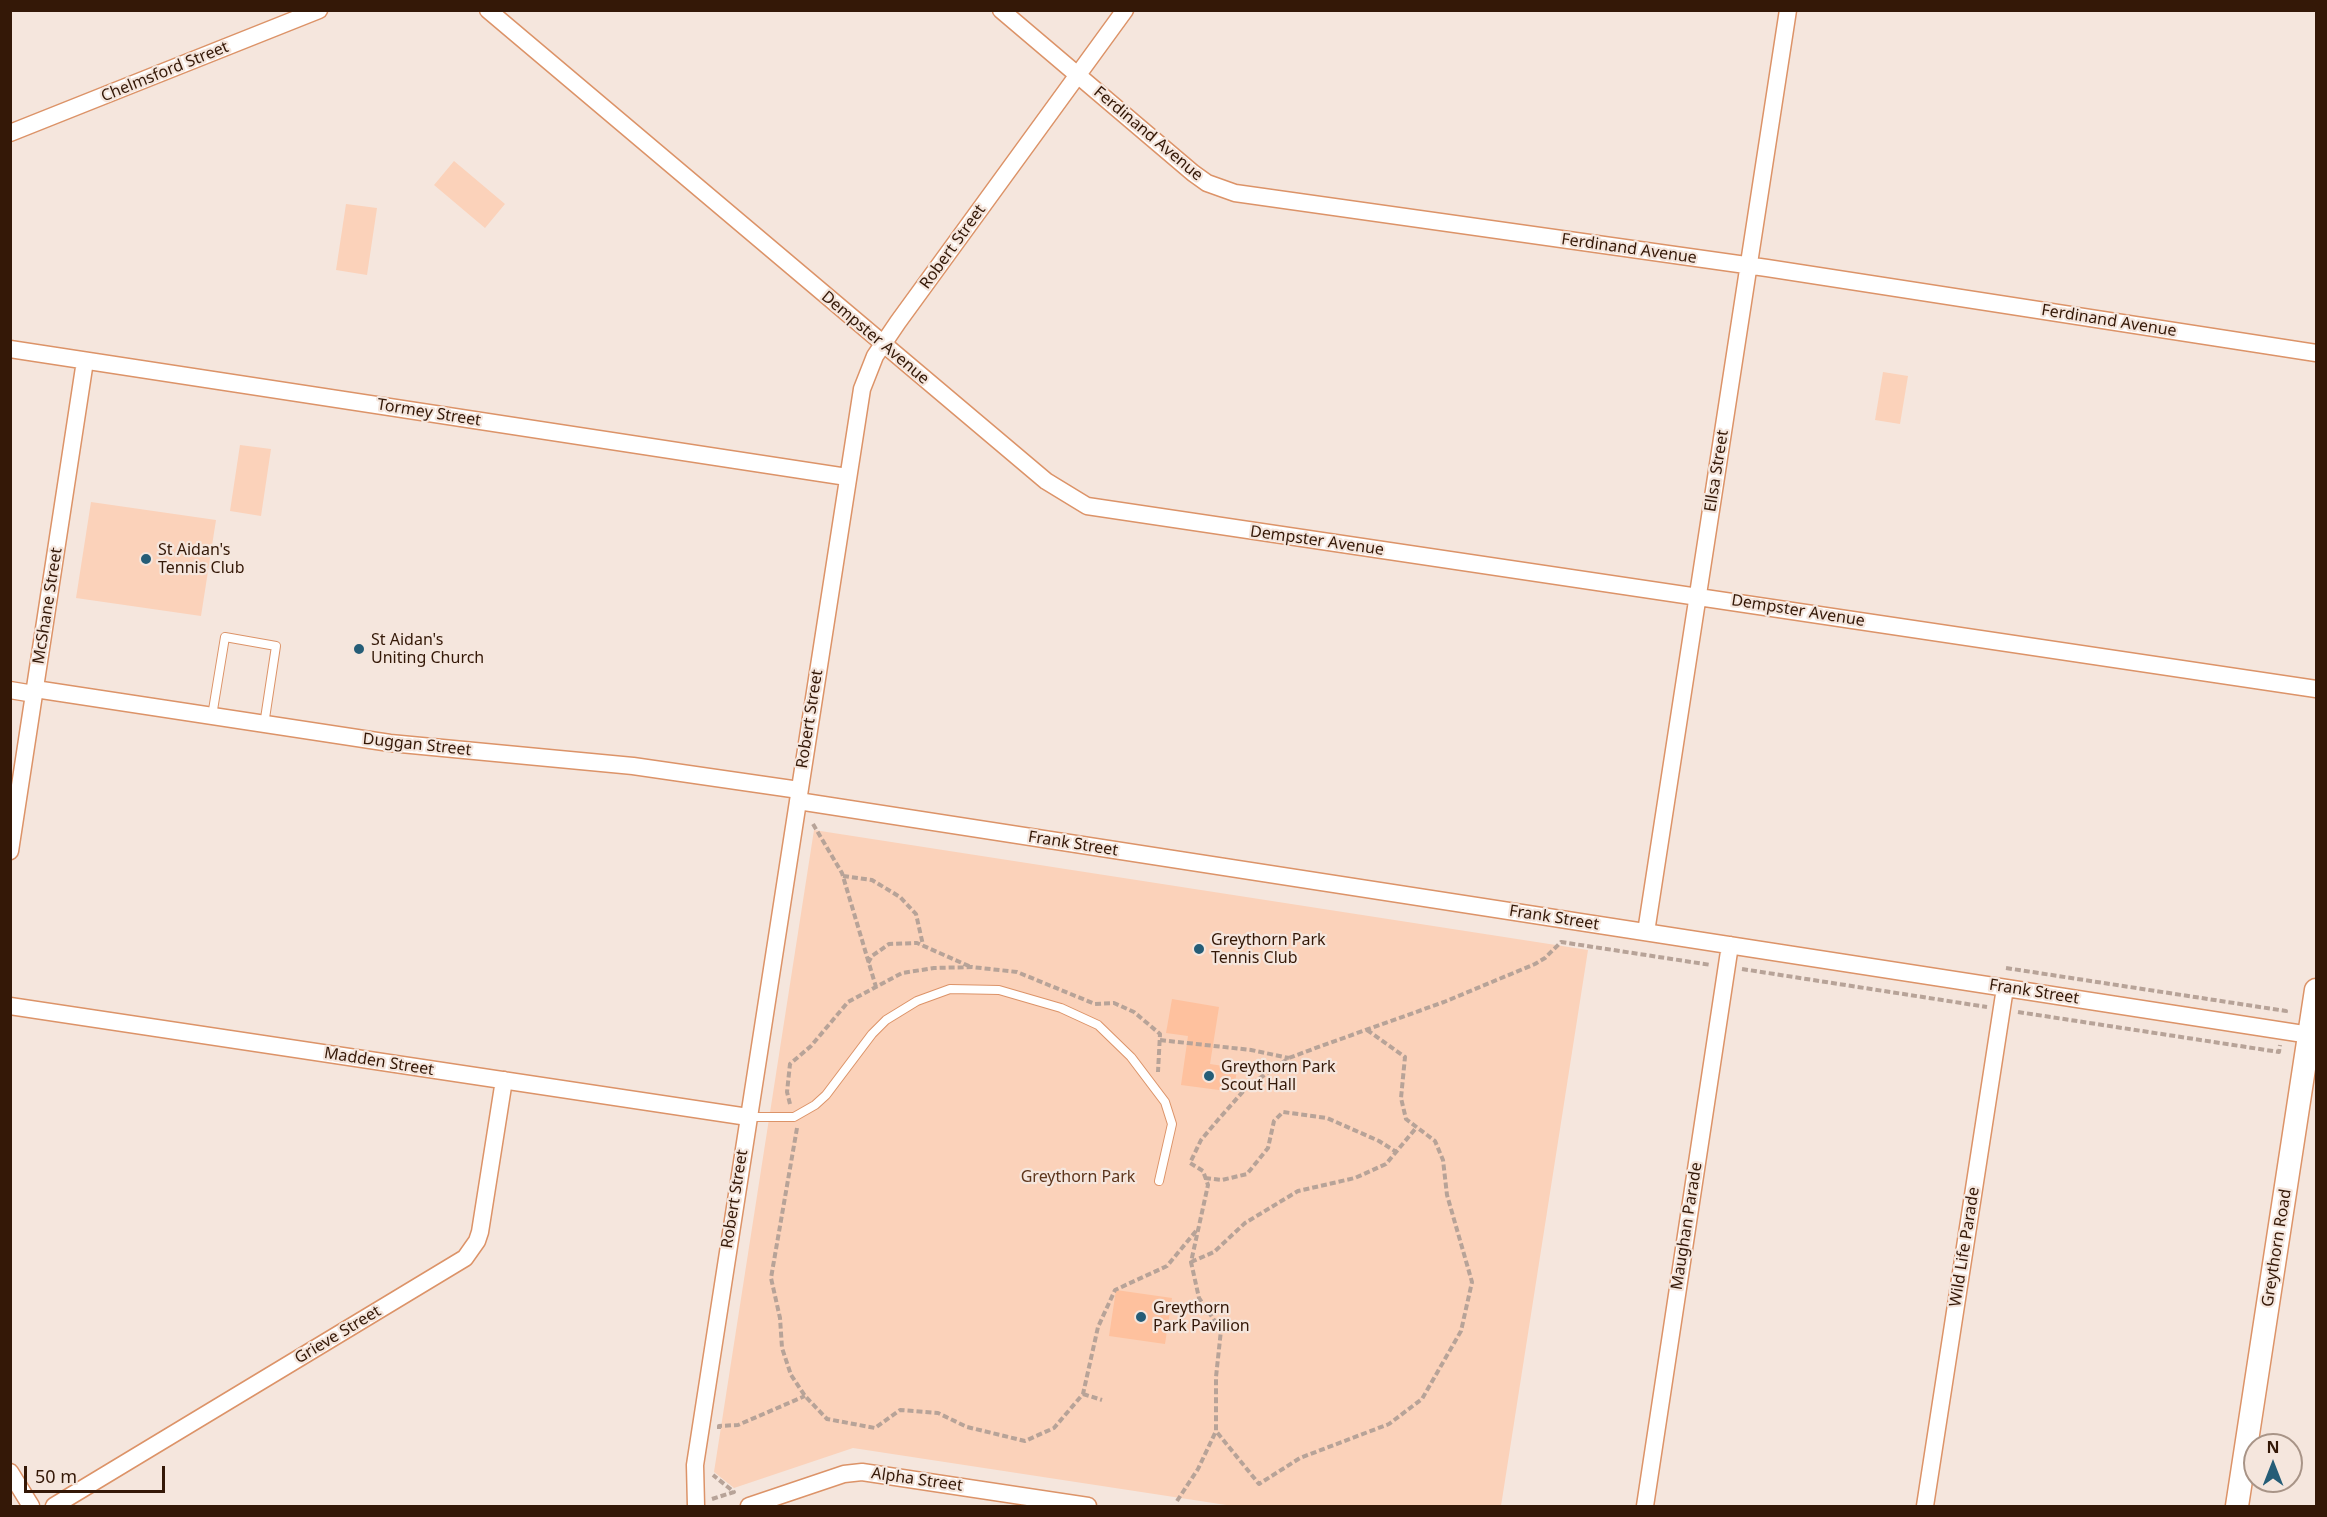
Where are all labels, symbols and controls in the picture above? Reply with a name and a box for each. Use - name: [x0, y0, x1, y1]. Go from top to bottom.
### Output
- street label: Chelmsford Street: [98, 38, 232, 106]
- street label: Ferdinand Avenue: [1090, 83, 1206, 185]
- street label: Robert Street: [916, 201, 990, 293]
- street label: Ferdinand Avenue: [1560, 230, 1698, 268]
- street label: Dempster Avenue: [817, 287, 933, 389]
- street label: Ferdinand Avenue: [2040, 301, 2178, 341]
- street label: Tormey Street: [376, 395, 482, 431]
- street label: Ellsa Street: [1701, 429, 1733, 513]
- street label: Dempster Avenue: [1249, 522, 1385, 560]
- place label: St Aidan's Tennis Club: [158, 540, 244, 578]
- street label: McShane Street: [29, 546, 67, 666]
- marker: St Aidan's Tennis Club: [139, 552, 153, 566]
- street label: Dempster Avenue: [1730, 591, 1866, 631]
- place label: St Aidan's Uniting Church: [371, 630, 484, 668]
- marker: St Aidan's Uniting Church: [352, 642, 366, 656]
- street label: Robert Street: [793, 668, 827, 770]
- street label: Duggan Street: [362, 730, 472, 760]
- street label: Frank Street: [1027, 827, 1119, 861]
- street label: Frank Street: [1508, 901, 1600, 935]
- place label: Greythorn Park Tennis Club: [1211, 930, 1326, 968]
- marker: Greythorn Park Tennis Club: [1192, 942, 1206, 956]
- street label: Frank Street: [1988, 975, 2080, 1009]
- street label: Madden Street: [323, 1044, 435, 1080]
- place label: Greythorn Park Scout Hall: [1221, 1057, 1336, 1095]
- marker: Greythorn Park Scout Hall: [1202, 1069, 1216, 1083]
- street label: Robert Street: [718, 1148, 752, 1250]
- street label: Maughan Parade: [1667, 1161, 1707, 1291]
- park label: Greythorn Park: [1021, 1167, 1135, 1187]
- street label: Wild Life Parade: [1946, 1186, 1984, 1308]
- street label: Greythorn Road: [2258, 1188, 2296, 1308]
- place label: Greythorn Park Pavilion: [1153, 1298, 1250, 1336]
- street label: Grieve Street: [291, 1302, 385, 1368]
- marker: Greythorn Park Pavilion: [1134, 1310, 1148, 1324]
- north arrow: [2243, 1433, 2303, 1493]
- text: N: [2266, 1436, 2280, 1458]
- scale bar: [27, 1454, 168, 1492]
- text: 50 m: [35, 1464, 77, 1488]
- street label: Alpha Street: [870, 1464, 964, 1496]

